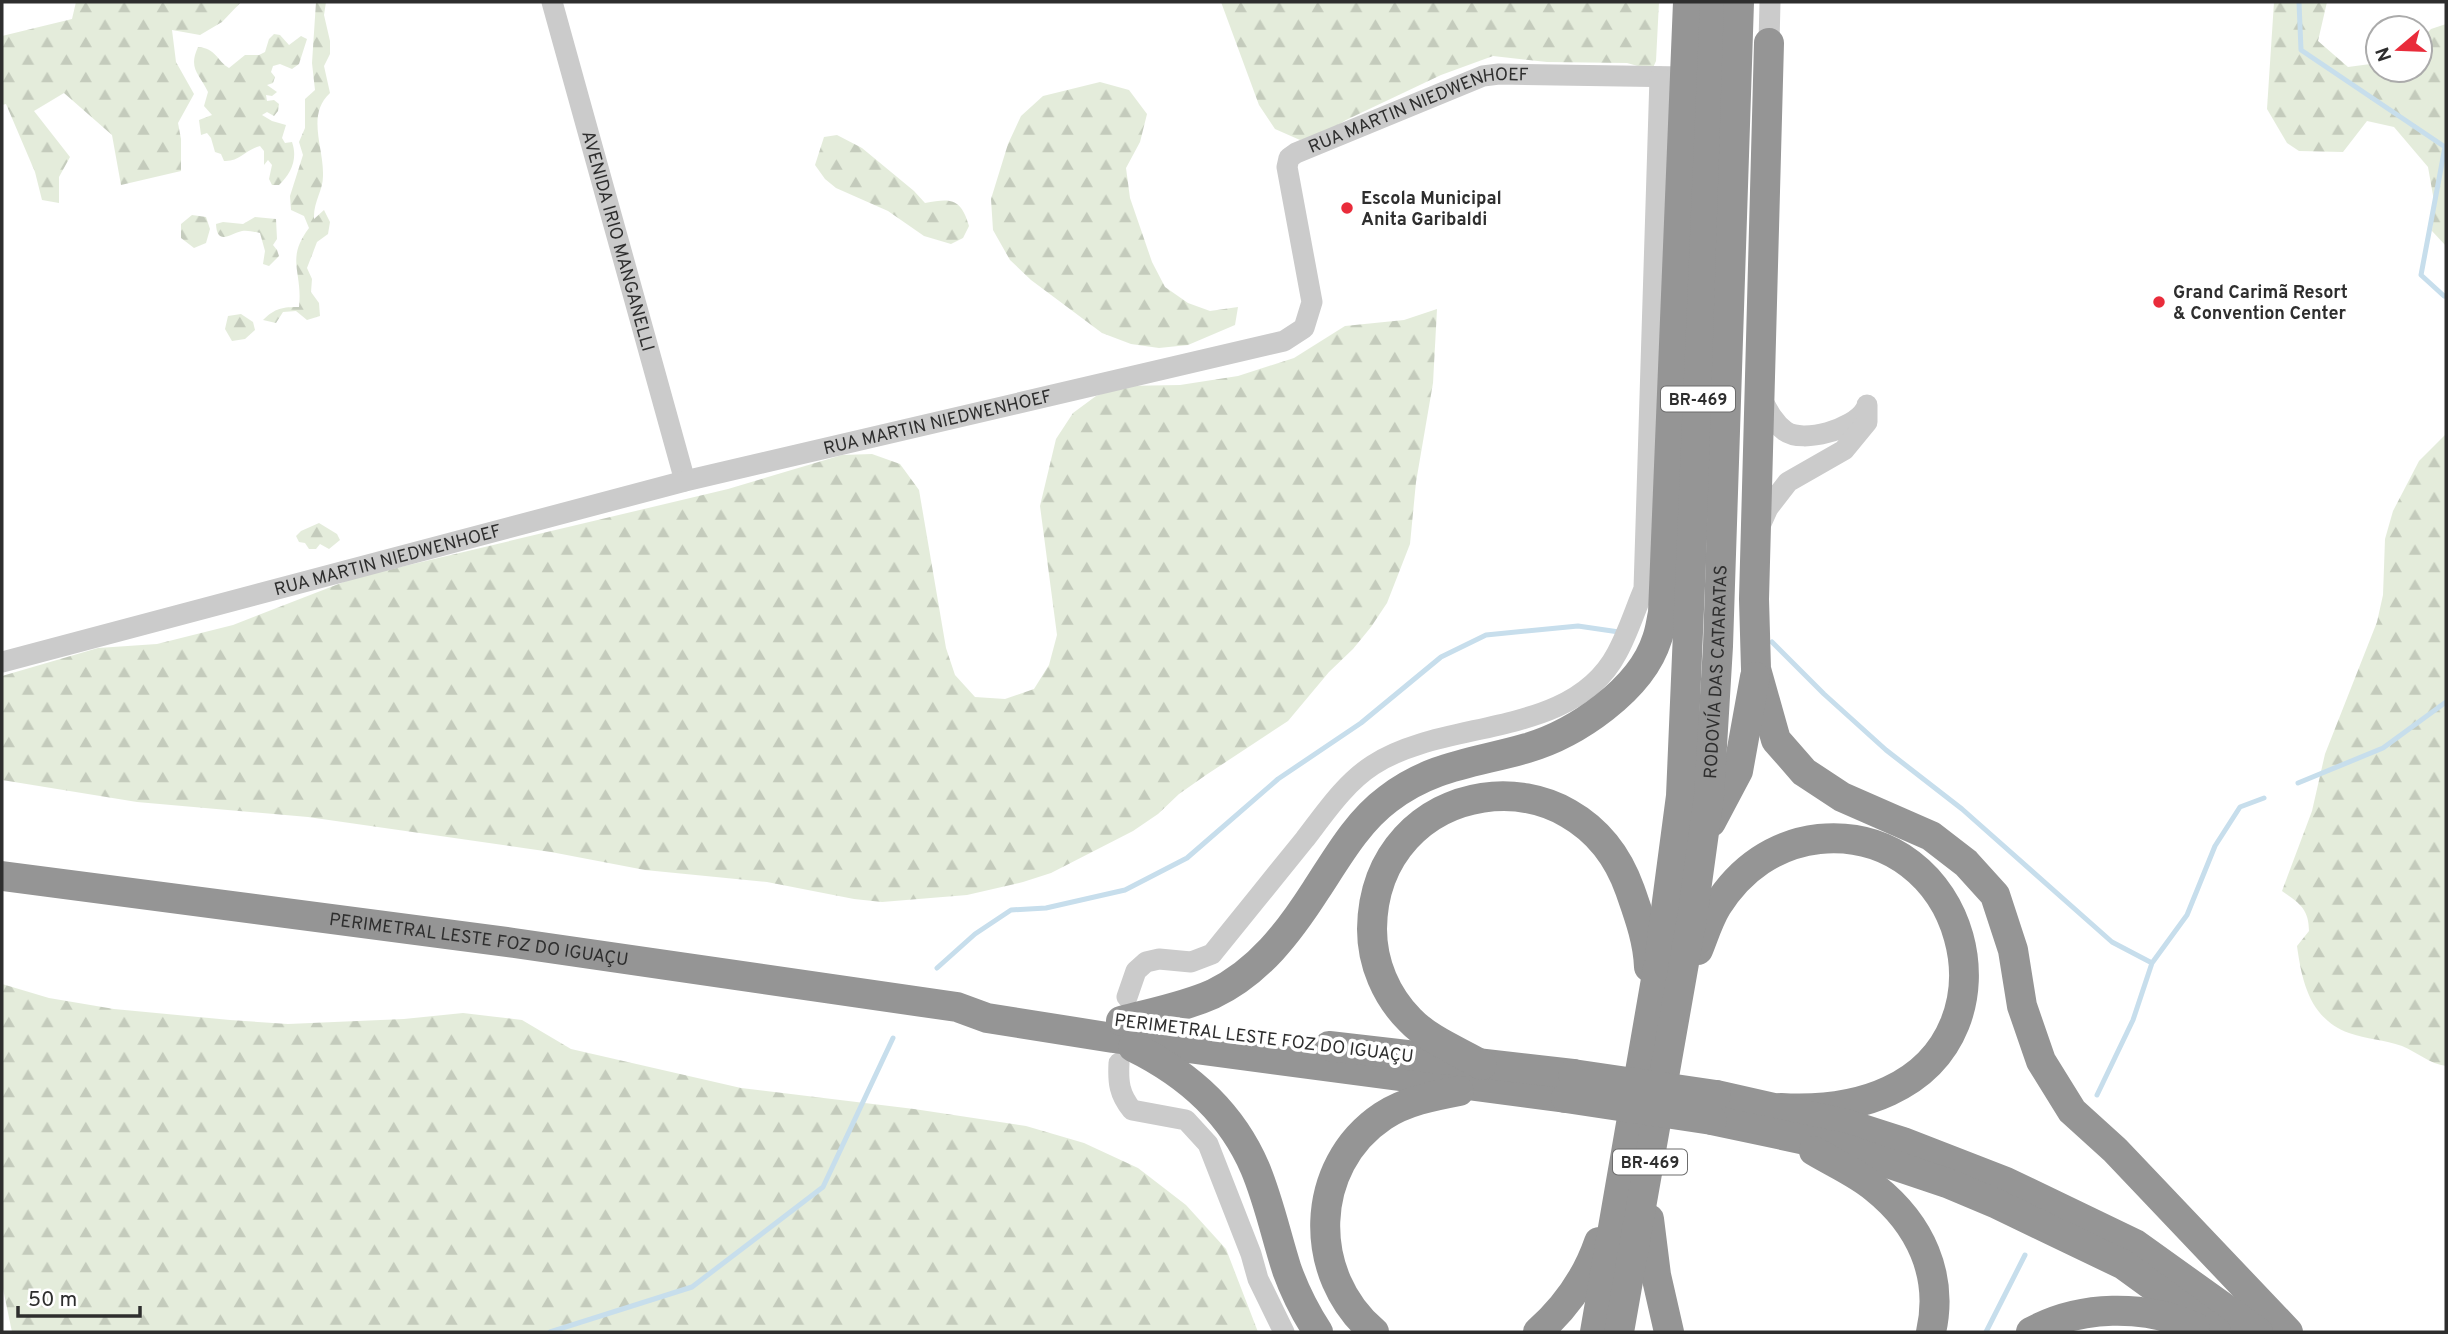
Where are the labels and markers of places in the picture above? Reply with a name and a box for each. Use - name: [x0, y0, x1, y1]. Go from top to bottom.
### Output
- place label: Escola Municipal Anita Garibaldi: [1361, 188, 1502, 232]
- marker: Escola Municipal Anita Garibaldi: [1339, 200, 1355, 216]
- place label: Grand Carimã Resort & Convention Center: [2173, 282, 2348, 326]
- marker: Grand Carimã Resort & Convention Center: [2151, 294, 2167, 310]

